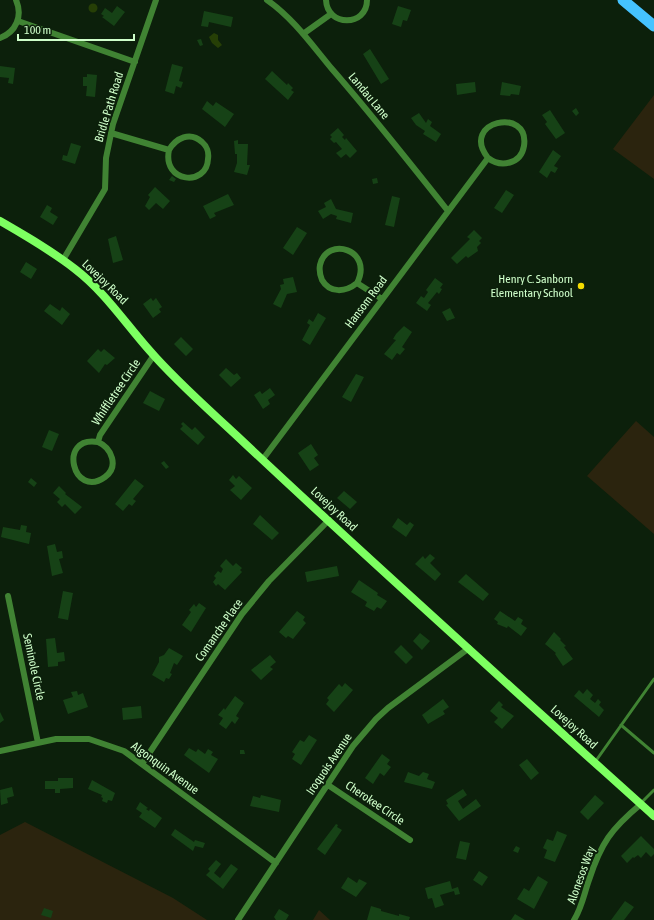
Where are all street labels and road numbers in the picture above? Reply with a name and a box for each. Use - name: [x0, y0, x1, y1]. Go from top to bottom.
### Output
- street label: Bridle Path Road: [92, 70, 126, 144]
- street label: Landau Lane: [346, 70, 392, 122]
- street label: Lovejoy Road: [79, 257, 131, 307]
- street label: Hansom Road: [342, 273, 390, 331]
- street label: Whiffletree Circle: [89, 356, 143, 428]
- street label: Lovejoy Road: [308, 484, 360, 534]
- street label: Comanche Place: [192, 596, 246, 664]
- street label: Seminole Circle: [20, 632, 48, 702]
- street label: Lovejoy Road: [548, 702, 600, 752]
- street label: Iroquois Avenue: [303, 731, 355, 797]
- street label: Algonquin Avenue: [128, 739, 202, 797]
- street label: Cherokee Circle: [343, 778, 407, 828]
- street label: Alonesos Way: [564, 844, 598, 906]

